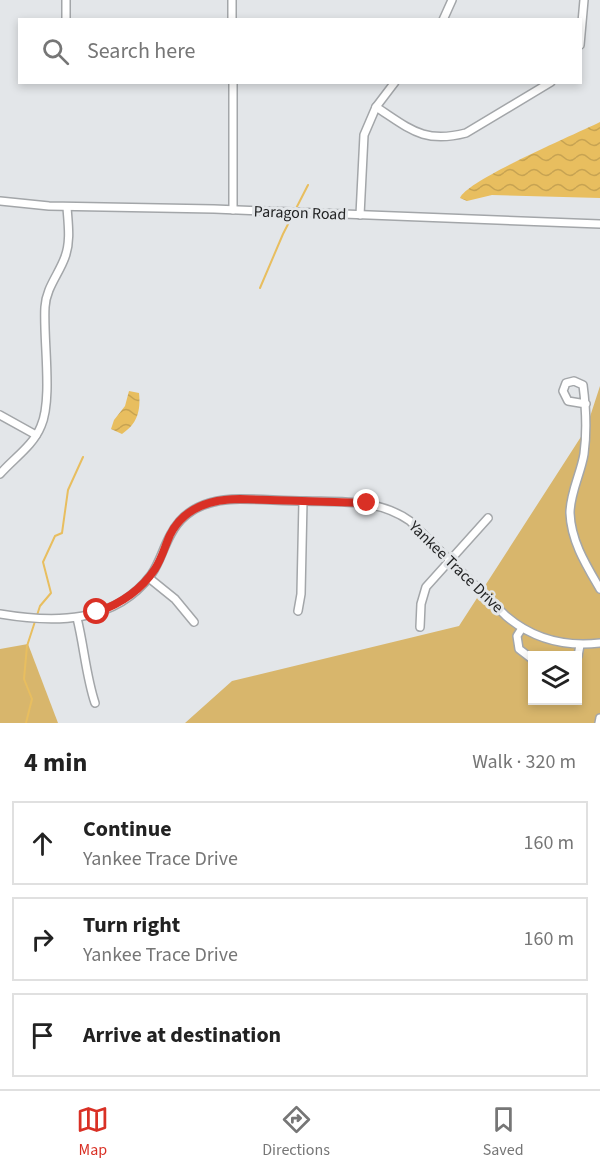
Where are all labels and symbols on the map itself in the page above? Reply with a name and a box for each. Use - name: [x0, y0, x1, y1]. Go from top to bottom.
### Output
- street label: Paragon Road: [253, 200, 347, 226]
- route end: [353, 489, 379, 515]
- street label: Yankee Trace Drive: [403, 515, 508, 618]
- route start: [83, 598, 109, 624]

